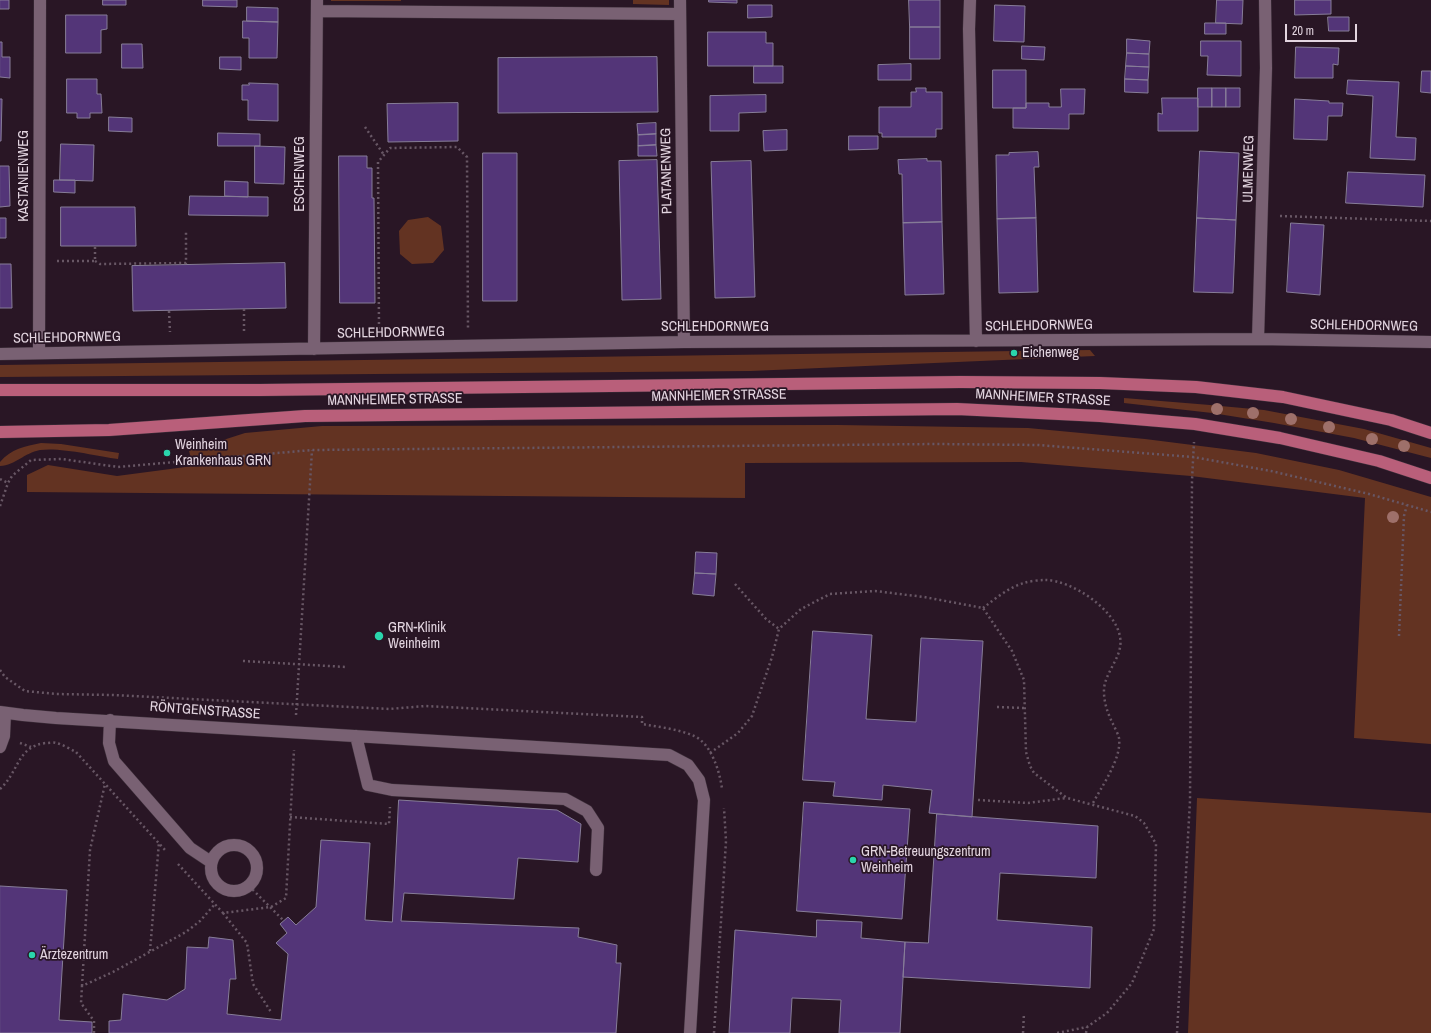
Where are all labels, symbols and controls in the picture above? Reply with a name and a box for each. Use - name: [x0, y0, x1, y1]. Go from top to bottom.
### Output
- scale bar: [1287, 16, 1359, 42]
- text: 20 m: [1292, 23, 1314, 39]
- street label: PLATANENWEG: [658, 128, 676, 214]
- street label: KASTANIENWEG: [16, 130, 32, 222]
- street label: ULMENWEG: [1240, 135, 1258, 203]
- street label: ESCHENWEG: [292, 136, 308, 212]
- street label: SCHLEHDORNWEG: [985, 317, 1093, 335]
- street label: SCHLEHDORNWEG: [1310, 317, 1418, 335]
- street label: SCHLEHDORNWEG: [661, 319, 769, 335]
- street label: SCHLEHDORNWEG: [337, 324, 445, 342]
- street label: SCHLEHDORNWEG: [13, 329, 121, 347]
- place label: Eichenweg: [1022, 345, 1079, 361]
- marker: Eichenweg: [1009, 348, 1019, 358]
- street label: MANNHEIMER STRASSE: [651, 386, 787, 406]
- street label: MANNHEIMER STRASSE: [975, 386, 1111, 410]
- street label: MANNHEIMER STRASSE: [327, 390, 463, 410]
- place label: Weinheim Krankenhaus GRN: [175, 437, 271, 470]
- marker: Weinheim Krankenhaus GRN: [162, 448, 172, 458]
- place label: GRN-Klinik Weinheim: [388, 620, 446, 652]
- marker: GRN-Klinik Weinheim: [373, 630, 385, 642]
- street label: RÖNTGENSTRASSE: [149, 699, 261, 723]
- place label: GRN-Betreuungszentrum Weinheim: [861, 844, 991, 876]
- marker: GRN-Betreuungszentrum Weinheim: [848, 855, 858, 865]
- place label: Ärztezentrum: [40, 947, 108, 963]
- marker: Ärztezentrum: [27, 950, 37, 960]

